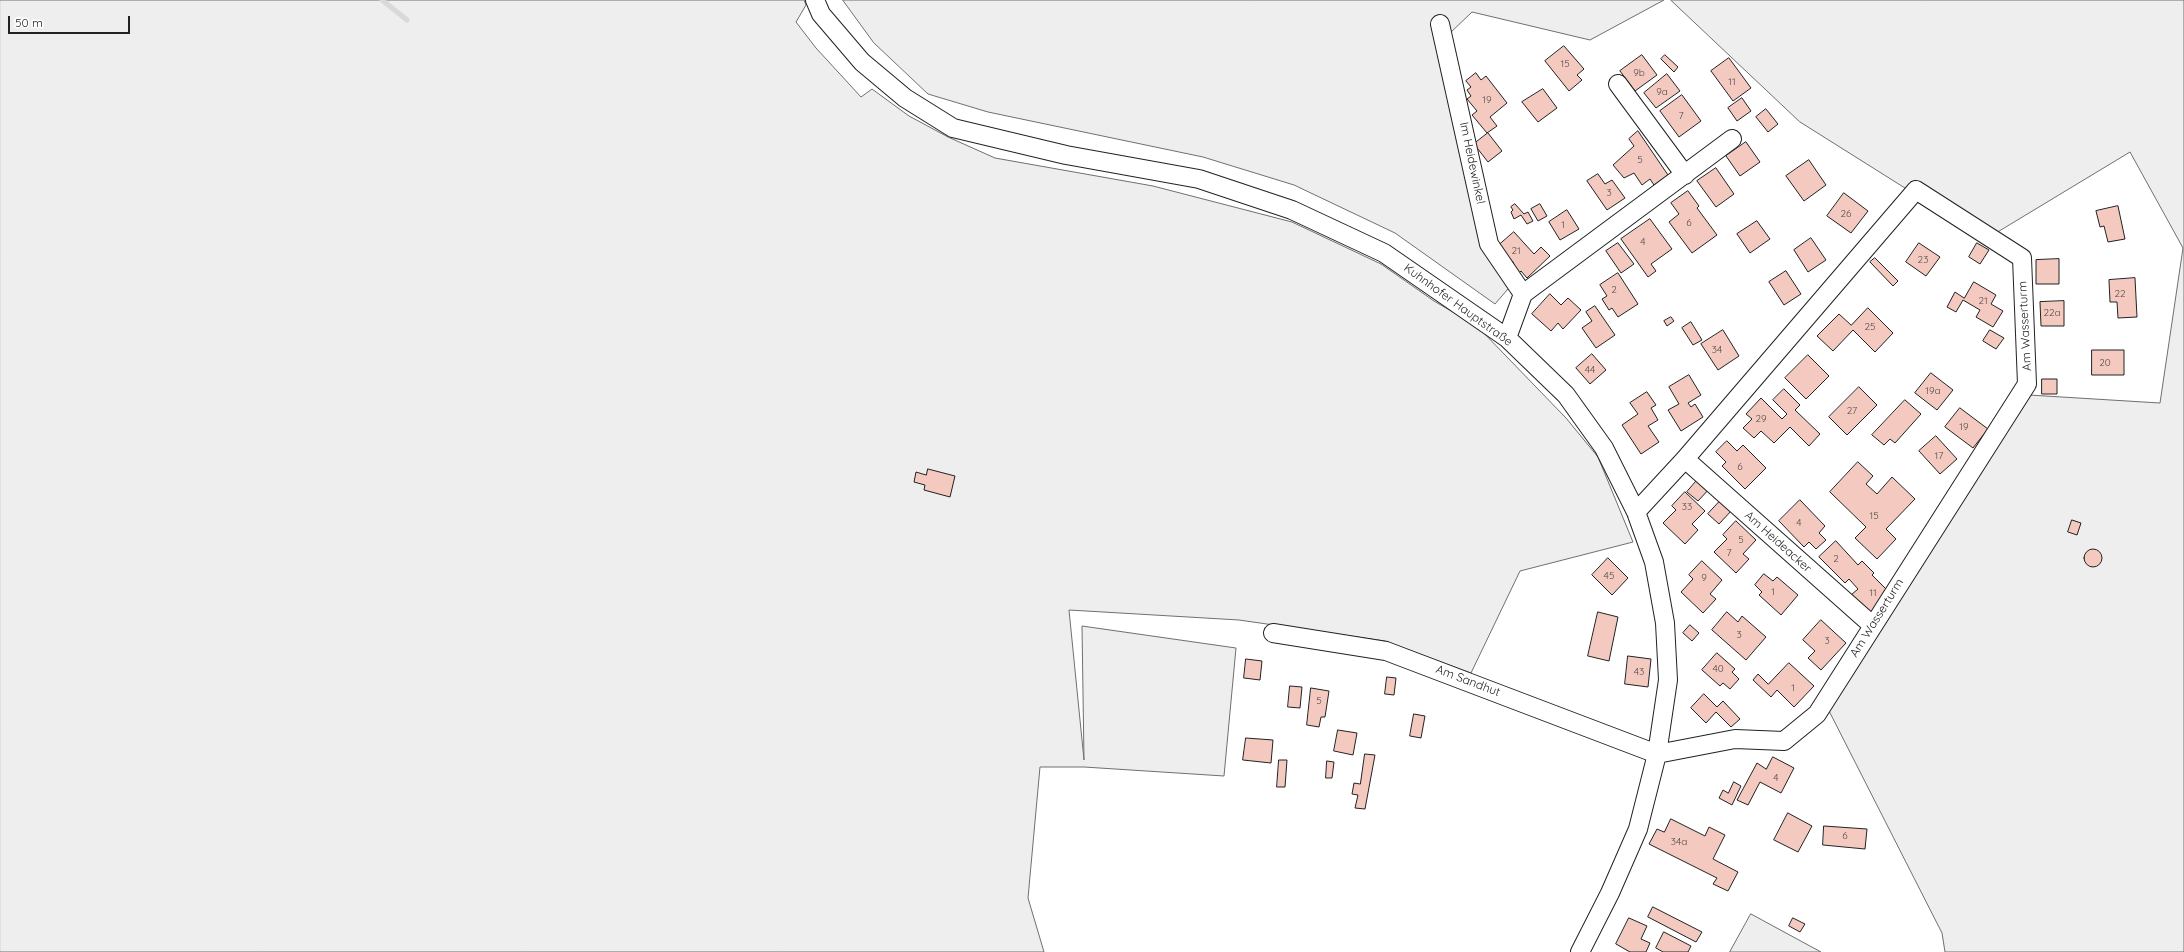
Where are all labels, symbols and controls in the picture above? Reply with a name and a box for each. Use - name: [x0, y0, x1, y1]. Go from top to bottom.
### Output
- scale bar: [10, 8, 132, 34]
- text: 50 m: [15, 15, 43, 30]
- house number: 15: [1560, 58, 1570, 70]
- house number: 9b: [1633, 67, 1645, 79]
- house number: 11: [1728, 76, 1736, 88]
- house number: 9a: [1656, 86, 1668, 98]
- house number: 19: [1482, 94, 1492, 106]
- house number: 7: [1678, 110, 1684, 122]
- street label: Im Heidewinkel: [1456, 121, 1488, 205]
- house number: 5: [1637, 154, 1643, 166]
- house number: 3: [1606, 187, 1612, 199]
- house number: 26: [1841, 208, 1851, 220]
- house number: 6: [1686, 217, 1692, 229]
- house number: 1: [1561, 219, 1565, 231]
- house number: 4: [1640, 236, 1646, 248]
- house number: 21: [1511, 245, 1521, 257]
- house number: 23: [1918, 254, 1928, 266]
- street label: Kuhnhofer Hauptstraße: [1401, 261, 1515, 349]
- street label: Am Wasserturm: [2015, 281, 2035, 371]
- house number: 2: [1611, 284, 1617, 296]
- house number: 22: [2114, 288, 2126, 300]
- house number: 21: [1978, 295, 1988, 307]
- house number: 22a: [2043, 307, 2061, 319]
- house number: 25: [1865, 321, 1875, 333]
- house number: 34: [1712, 344, 1722, 356]
- house number: 20: [2099, 357, 2111, 369]
- house number: 44: [1585, 364, 1595, 376]
- house number: 19a: [1925, 385, 1941, 397]
- house number: 27: [1847, 405, 1857, 417]
- house number: 29: [1755, 413, 1767, 425]
- house number: 19: [1959, 421, 1969, 433]
- house number: 17: [1935, 450, 1943, 462]
- house number: 6: [1737, 461, 1743, 473]
- house number: 33: [1682, 501, 1692, 513]
- street label: Am Heideacker: [1742, 508, 1814, 576]
- house number: 15: [1869, 510, 1879, 522]
- house number: 4: [1796, 517, 1802, 529]
- house number: 5: [1738, 534, 1744, 546]
- house number: 7: [1726, 547, 1732, 559]
- house number: 2: [1833, 553, 1839, 565]
- house number: 45: [1604, 570, 1614, 582]
- house number: 9: [1701, 572, 1707, 584]
- street label: Am Wasserturm: [1847, 576, 1907, 660]
- house number: 1: [1771, 586, 1775, 598]
- house number: 11: [1869, 587, 1877, 599]
- house number: 3: [1736, 629, 1742, 641]
- house number: 3: [1824, 635, 1830, 647]
- street label: Am Sandhut: [1434, 662, 1502, 700]
- house number: 40: [1712, 663, 1724, 675]
- house number: 43: [1634, 666, 1644, 678]
- house number: 1: [1791, 682, 1795, 694]
- house number: 5: [1316, 695, 1322, 707]
- house number: 4: [1773, 772, 1779, 784]
- house number: 6: [1842, 830, 1848, 842]
- house number: 34a: [1671, 836, 1687, 848]

